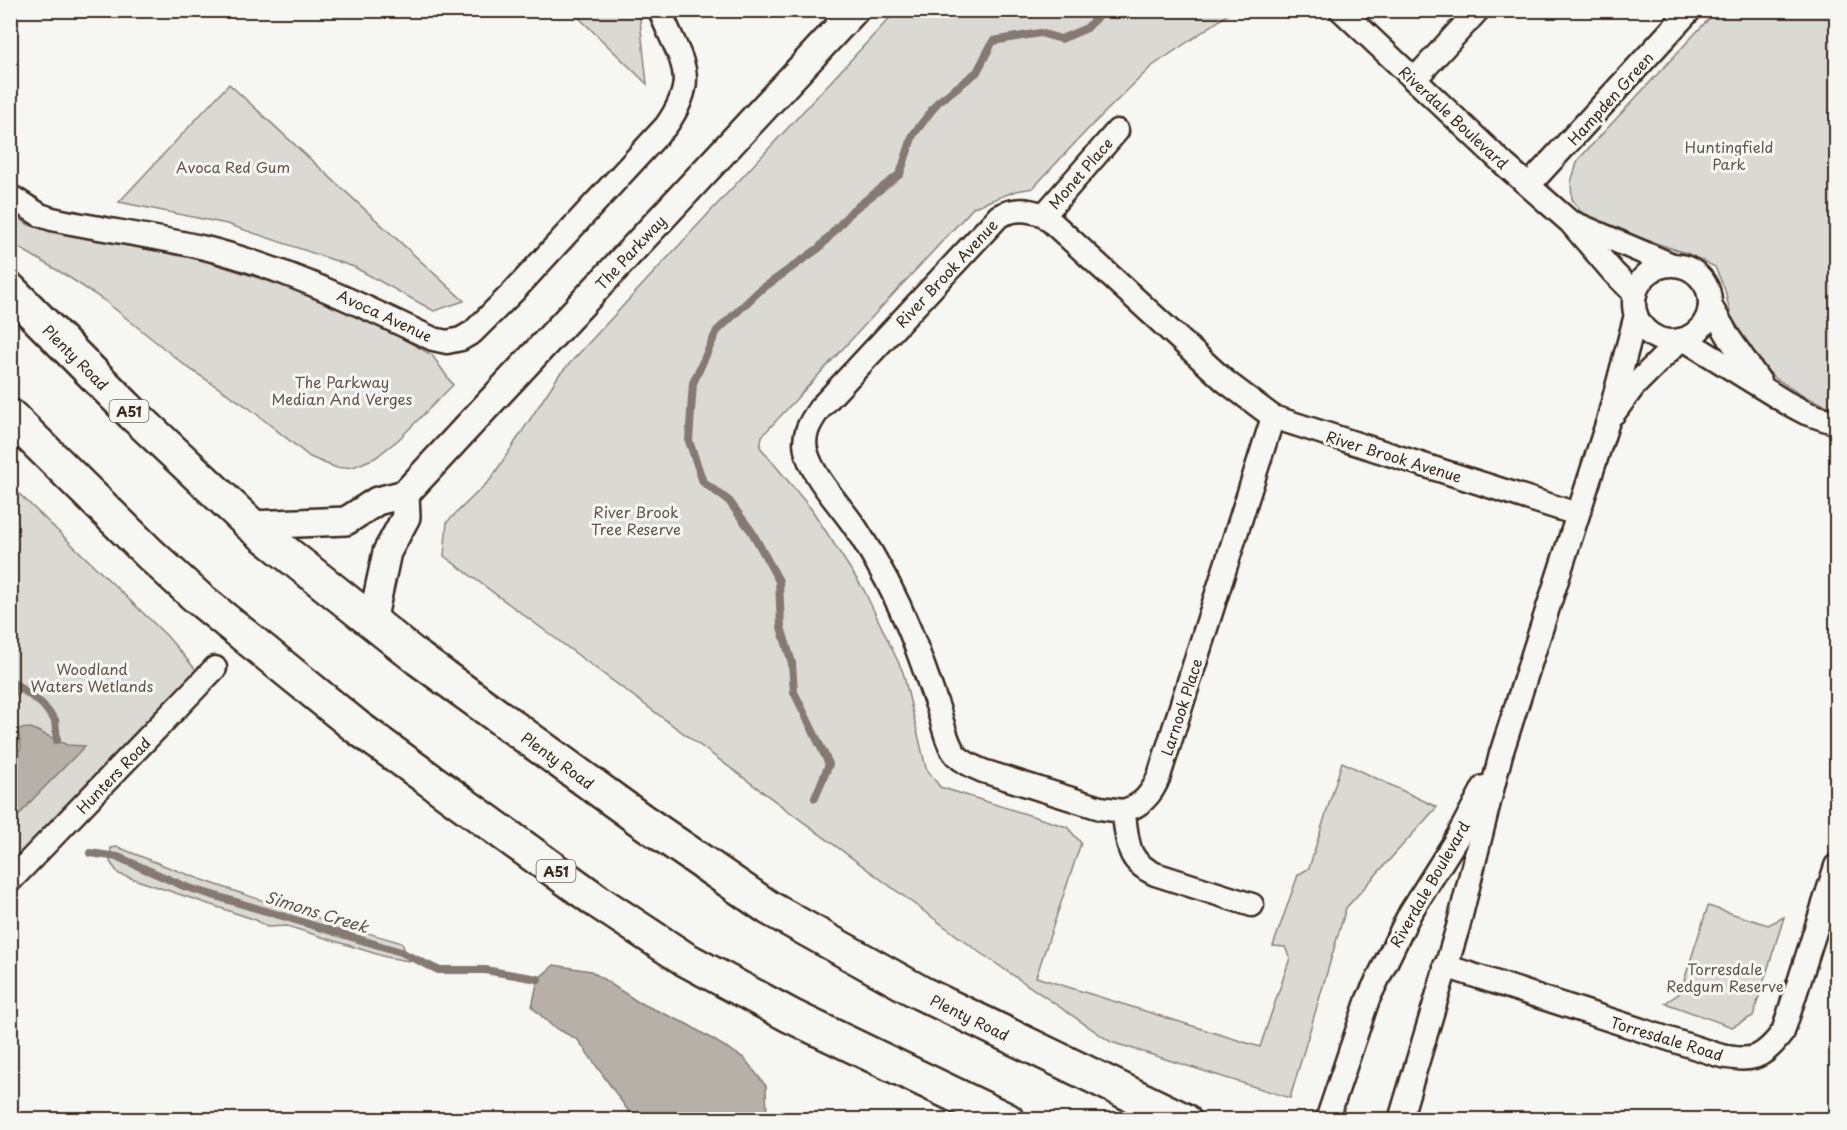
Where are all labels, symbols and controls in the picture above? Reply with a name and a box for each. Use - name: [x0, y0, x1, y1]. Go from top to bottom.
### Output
- street label: Hampden Green: [1562, 46, 1658, 150]
- street label: Riverdale Boulevard: [1394, 60, 1514, 174]
- street label: Monet Place: [1043, 132, 1117, 214]
- park label: Huntingfield Park: [1685, 135, 1773, 175]
- park label: Avoca Red Gum: [176, 155, 290, 178]
- street label: The Parkway: [589, 210, 671, 294]
- street label: River Brook Avenue: [890, 214, 1002, 332]
- street label: Avoca Avenue: [334, 283, 436, 347]
- street label: Plenty Road: [38, 319, 114, 395]
- park label: The Parkway Median And Verges: [272, 370, 413, 410]
- road number: A51: [110, 400, 148, 422]
- street label: River Brook Avenue: [1323, 424, 1465, 488]
- park label: River Brook Tree Reserve: [591, 500, 681, 540]
- street label: Larnook Place: [1154, 655, 1208, 759]
- park label: Woodland Waters Wetlands: [31, 657, 154, 697]
- street label: Plenty Road: [517, 726, 599, 794]
- street label: Hunters Road: [70, 732, 156, 818]
- street label: Riverdale Boulevard: [1383, 817, 1475, 951]
- road number: A51: [536, 860, 576, 882]
- water label: Simons Creek: [262, 884, 373, 938]
- park label: Torresdale Redgum Reserve: [1666, 957, 1784, 997]
- street label: Plenty Road: [927, 988, 1013, 1046]
- street label: Torresdale Road: [1608, 1010, 1726, 1066]

